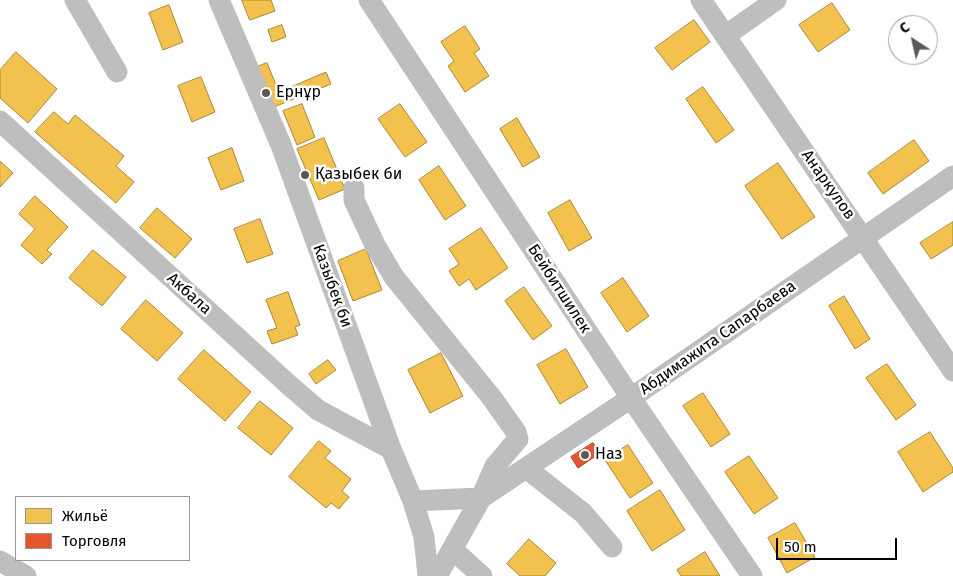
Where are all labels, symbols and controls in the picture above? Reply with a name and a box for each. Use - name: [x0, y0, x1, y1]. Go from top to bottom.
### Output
- north arrow: [888, 15, 938, 65]
- text: С: [897, 19, 913, 37]
- place label: Ернұр: [276, 83, 321, 103]
- marker: Ернұр: [260, 87, 272, 99]
- street label: Анаркулов: [797, 147, 859, 223]
- place label: Қазыбек би: [315, 165, 402, 185]
- marker: Қазыбек би: [299, 169, 311, 181]
- street label: Бейбитшилек: [523, 241, 595, 337]
- street label: Казыбек би: [308, 242, 356, 330]
- street label: Акбала: [163, 269, 215, 319]
- street label: Абдимажита Сапарбаева: [636, 277, 800, 399]
- place label: Наз: [595, 445, 623, 465]
- marker: Наз: [579, 449, 591, 461]
- legend: [15, 496, 190, 561]
- text: Жильё: [62, 507, 108, 525]
- scale bar: [778, 528, 899, 560]
- text: Торговля: [62, 532, 127, 550]
- text: 50 m: [784, 538, 817, 556]

